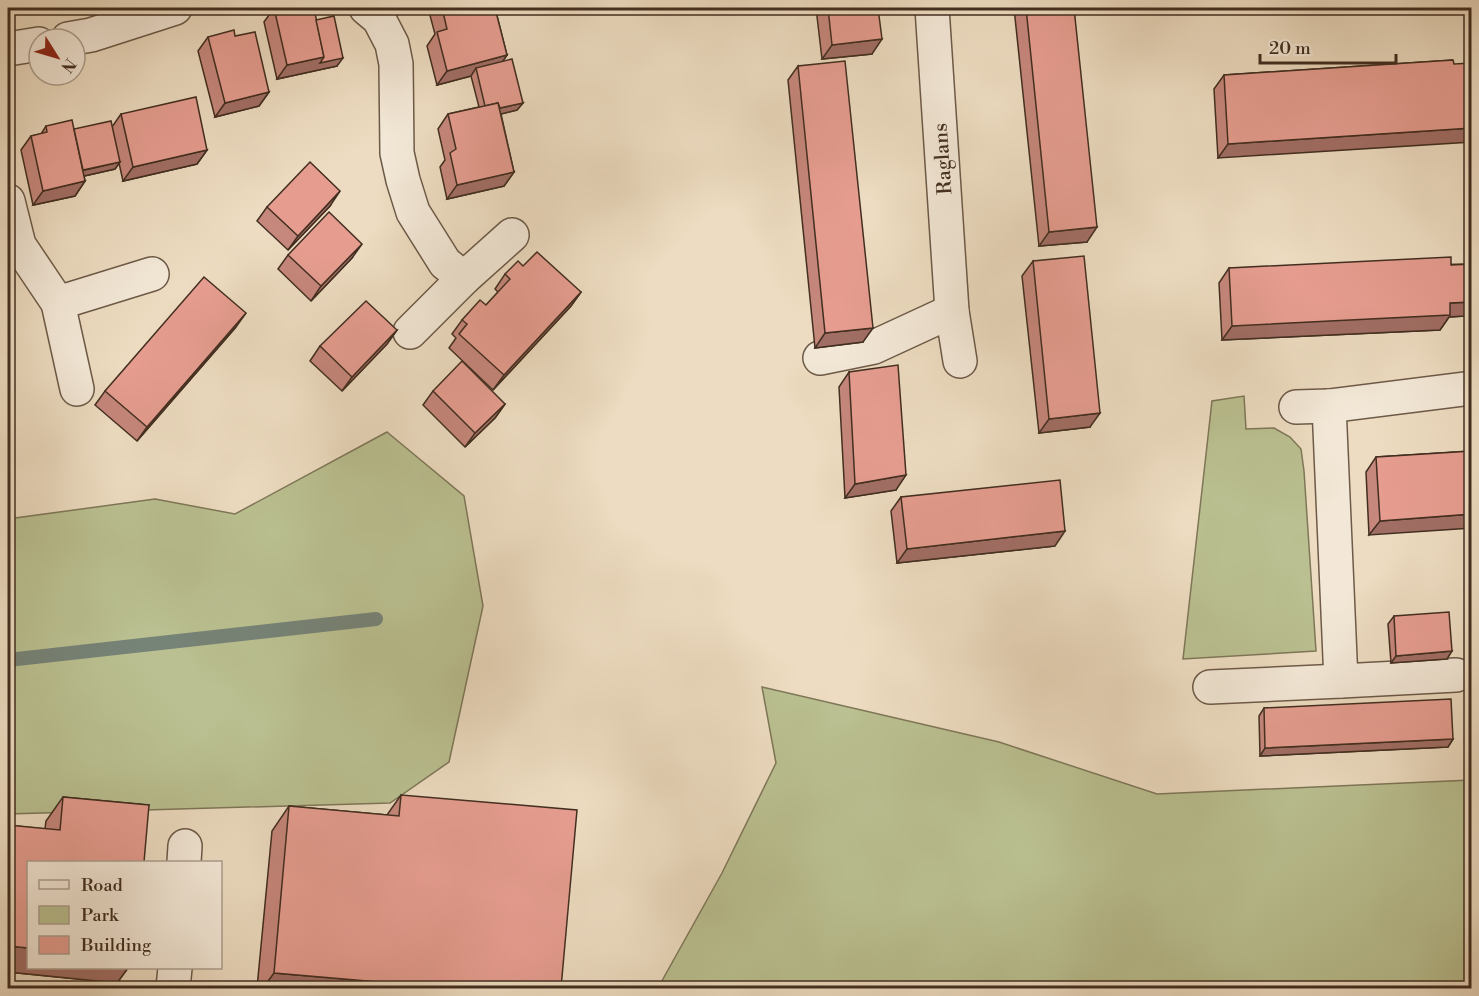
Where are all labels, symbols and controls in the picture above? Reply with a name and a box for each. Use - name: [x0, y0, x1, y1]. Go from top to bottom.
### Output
- north arrow: [27, 27, 87, 87]
- scale bar: [1260, 27, 1396, 65]
- text: 20 m: [1269, 37, 1311, 60]
- text: N: [56, 54, 80, 77]
- street label: Raglans: [929, 122, 958, 195]
- legend: [27, 861, 222, 969]
- text: Road: [81, 874, 124, 897]
- text: Park: [81, 904, 120, 927]
- text: Building: [80, 934, 152, 957]

